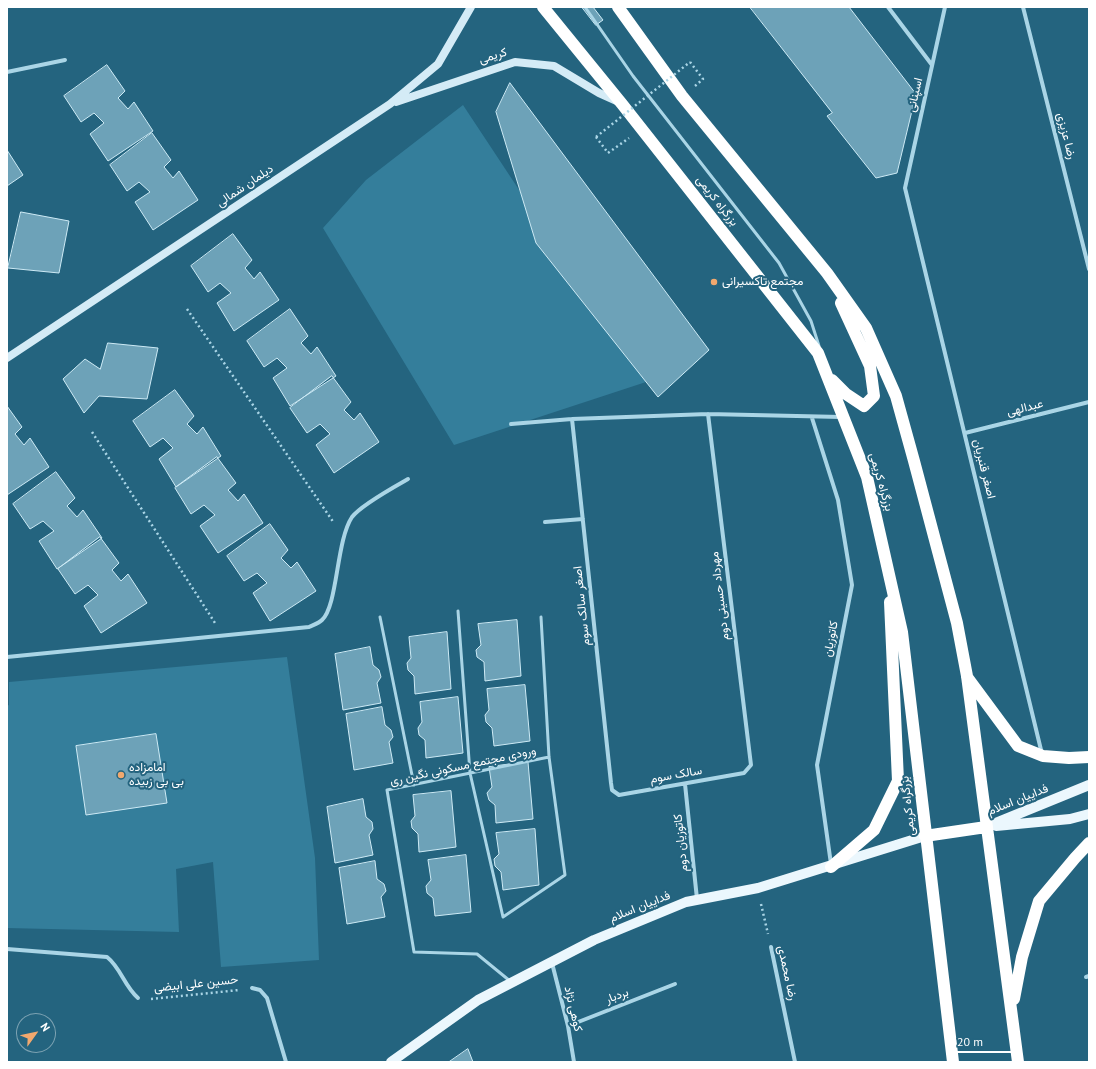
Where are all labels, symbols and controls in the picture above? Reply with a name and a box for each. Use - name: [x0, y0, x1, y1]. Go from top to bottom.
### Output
- street label: کریمی: [477, 45, 509, 67]
- street label: اسپنانی: [904, 76, 926, 114]
- street label: رضا عزیزی: [1053, 111, 1079, 161]
- street label: دیلمان شمالی: [214, 162, 276, 210]
- street label: بزرگراه کریمی: [693, 173, 741, 229]
- place label: مجتمع تاکسیرانی: [722, 275, 803, 289]
- marker: مجتمع تاکسیرانی: [709, 277, 719, 287]
- street label: عبدالهی: [1005, 397, 1045, 419]
- street label: اصغر قنبریان: [970, 438, 998, 500]
- street label: بزرگراه کریمی: [866, 451, 896, 513]
- street label: مهرداد حسینی دوم: [707, 551, 733, 641]
- street label: اصغر سالک سوم: [571, 565, 593, 647]
- street label: کاتوزیان: [820, 620, 842, 658]
- street label: ورودی مجتمع مسکونی نگین ری: [388, 743, 538, 789]
- place label: امامزاده بی بی زبیده: [129, 761, 184, 789]
- street label: سالک سوم: [649, 763, 703, 787]
- marker: امامزاده بی بی زبیده: [116, 770, 126, 780]
- street label: بزرگراه کریمی: [898, 775, 918, 837]
- street label: فداییان اسلام: [986, 781, 1050, 819]
- street label: کاتوزیان دوم: [671, 813, 691, 873]
- street label: فداییان اسلام: [608, 888, 672, 926]
- street label: رضا محمدی: [774, 944, 800, 1002]
- street label: حسین علی ابیضی: [153, 972, 239, 996]
- street label: کوهی نژاد: [561, 985, 585, 1033]
- street label: بردبار: [603, 985, 631, 1007]
- north arrow: [16, 1013, 56, 1053]
- text: N: [37, 1020, 53, 1034]
- scale bar: [952, 1027, 1018, 1053]
- text: 20 m: [957, 1034, 983, 1049]

